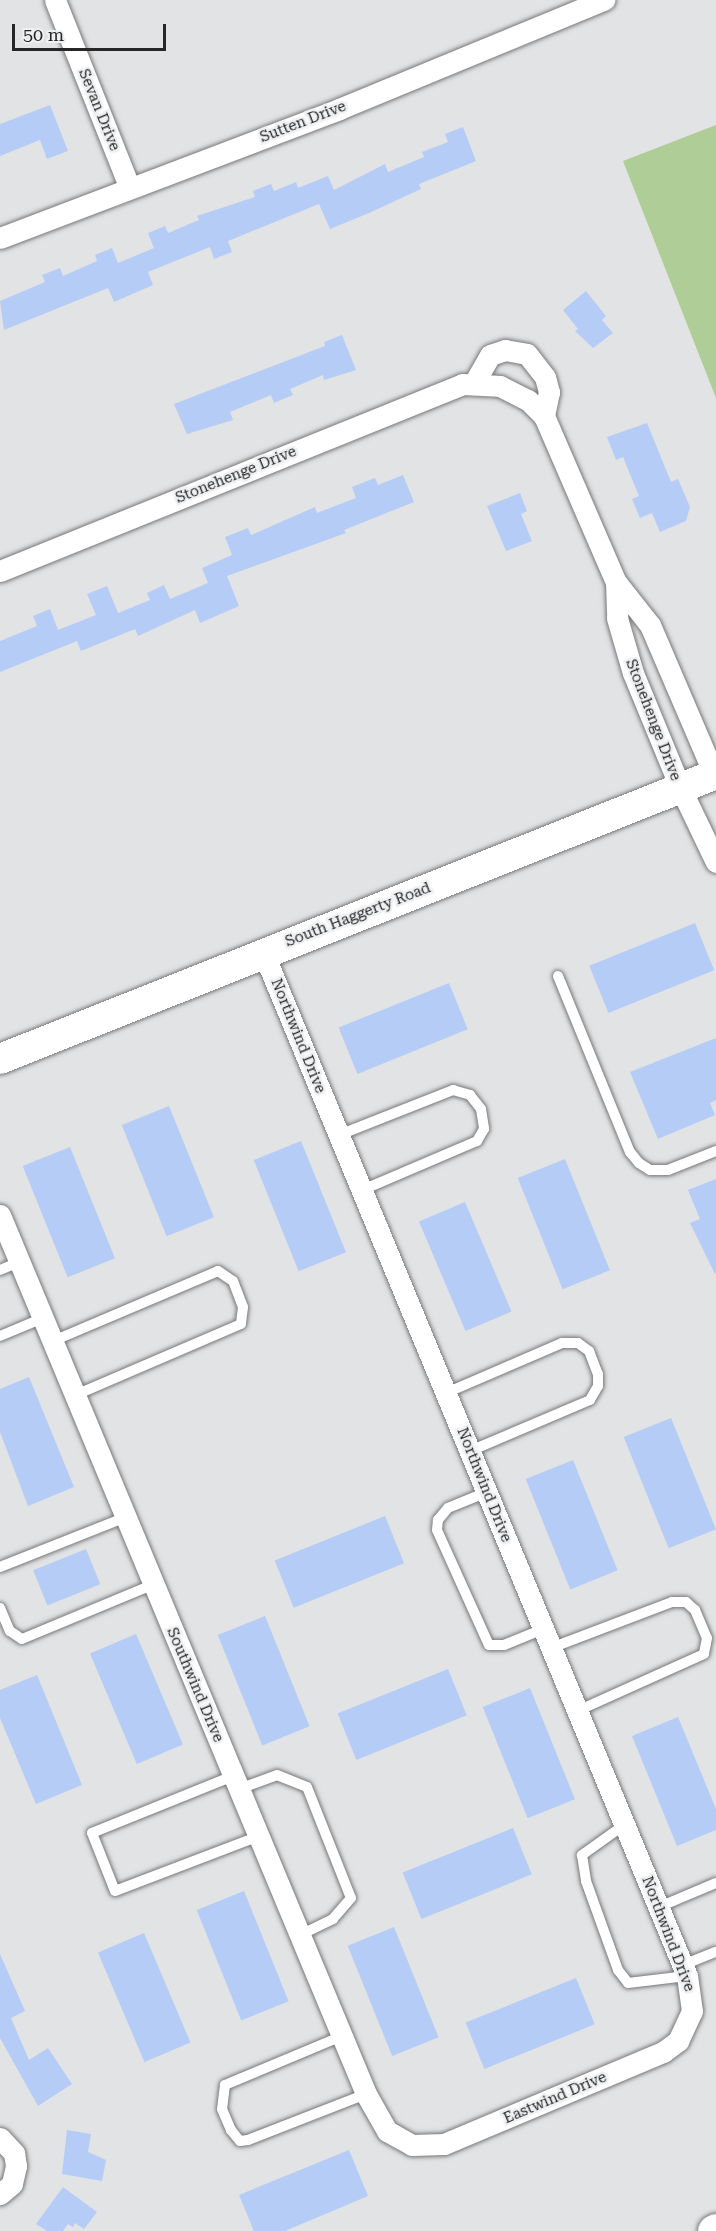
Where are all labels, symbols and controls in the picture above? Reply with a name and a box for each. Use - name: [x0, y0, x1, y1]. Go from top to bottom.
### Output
- scale bar: [15, 12, 170, 50]
- text: 50 m: [23, 24, 64, 45]
- street label: Sevan Drive: [74, 66, 124, 154]
- street label: Sutten Drive: [257, 97, 349, 147]
- street label: Stonehenge Drive: [173, 443, 299, 507]
- street label: Stonehenge Drive: [622, 657, 684, 783]
- street label: South Haggerty Road: [283, 879, 433, 951]
- street label: Northwind Drive: [267, 976, 329, 1096]
- street label: Northwind Drive: [453, 1425, 515, 1545]
- street label: Southwind Drive: [163, 1625, 227, 1745]
- street label: Northwind Drive: [638, 1874, 698, 1994]
- street label: Eastwind Drive: [501, 2068, 609, 2128]

